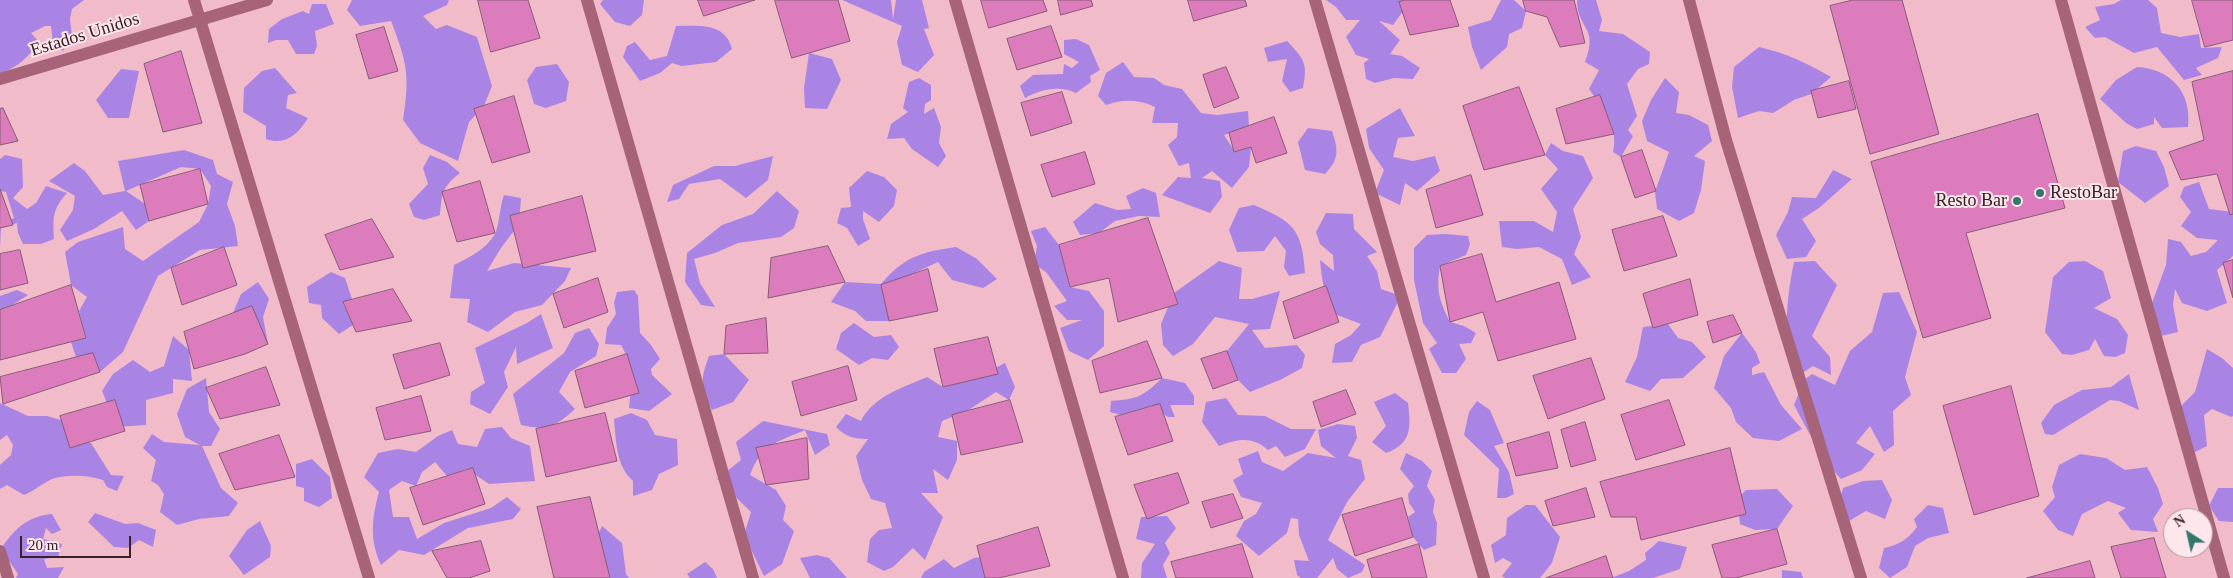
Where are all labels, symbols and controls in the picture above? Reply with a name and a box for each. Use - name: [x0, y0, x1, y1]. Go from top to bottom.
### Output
- street label: Estados Unidos: [28, 8, 142, 62]
- place label: RestoBar: [2050, 182, 2117, 204]
- marker: RestoBar: [2034, 187, 2046, 199]
- place label: Resto Bar: [1936, 190, 2007, 212]
- marker: Resto Bar: [2011, 195, 2023, 207]
- north arrow: [2163, 508, 2213, 558]
- text: N: [2171, 512, 2188, 530]
- scale bar: [22, 526, 134, 558]
- text: 20 m: [28, 537, 58, 553]

